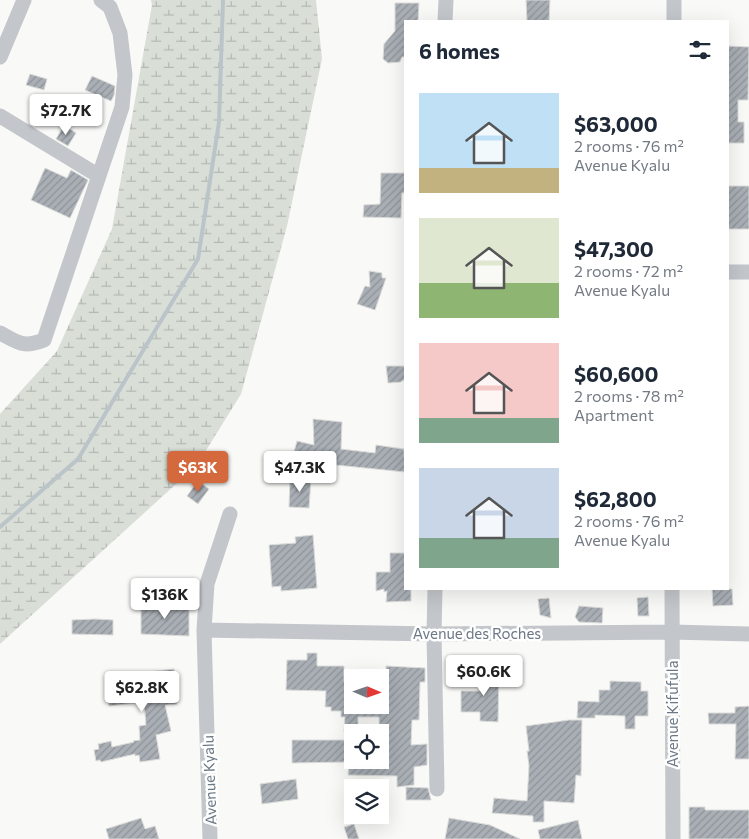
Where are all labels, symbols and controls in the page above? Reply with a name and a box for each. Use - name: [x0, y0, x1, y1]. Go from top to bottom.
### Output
- icon: filters: [686, 36, 714, 64]
- text: 6 homes: [419, 38, 500, 63]
- pin: $72.7K: [25, 94, 107, 136]
- text: $72.7K: [40, 100, 92, 119]
- text: $63,000: [574, 111, 658, 136]
- icon: home: [459, 113, 519, 173]
- text: 2 rooms · 76 m²: [574, 136, 684, 155]
- text: Avenue Kyalu: [574, 155, 670, 174]
- text: $47,300: [574, 236, 654, 261]
- icon: home: [459, 238, 519, 298]
- text: 2 rooms · 72 m²: [574, 261, 683, 280]
- text: Avenue Kyalu: [574, 280, 670, 299]
- text: $60,600: [574, 361, 659, 386]
- icon: home: [459, 363, 519, 423]
- text: 2 rooms · 78 m²: [574, 386, 684, 405]
- text: Apartment: [574, 405, 654, 424]
- pin: $63K: [168, 450, 228, 493]
- pin: $47.3K: [259, 450, 341, 493]
- text: $63K: [178, 457, 218, 476]
- text: $47.3K: [275, 457, 325, 476]
- text: $62,800: [574, 486, 657, 511]
- icon: home: [459, 488, 519, 548]
- text: 2 rooms · 76 m²: [574, 511, 684, 530]
- text: Avenue Kyalu: [574, 530, 670, 549]
- pin: $136K: [130, 578, 200, 620]
- text: $136K: [142, 584, 188, 603]
- street label: Avenue des Roches: [413, 624, 541, 642]
- pin: $60.6K: [443, 654, 525, 697]
- street label: Avenue Kifufula: [663, 660, 681, 768]
- text: $60.6K: [457, 661, 511, 680]
- north arrow: [344, 669, 389, 714]
- map controls: [344, 669, 389, 824]
- pin: $62.8K: [101, 670, 183, 713]
- text: $62.8K: [115, 677, 169, 696]
- button: locate: [344, 724, 389, 769]
- street label: Avenue Kyalu: [198, 735, 220, 825]
- button: layers: [344, 779, 389, 824]

